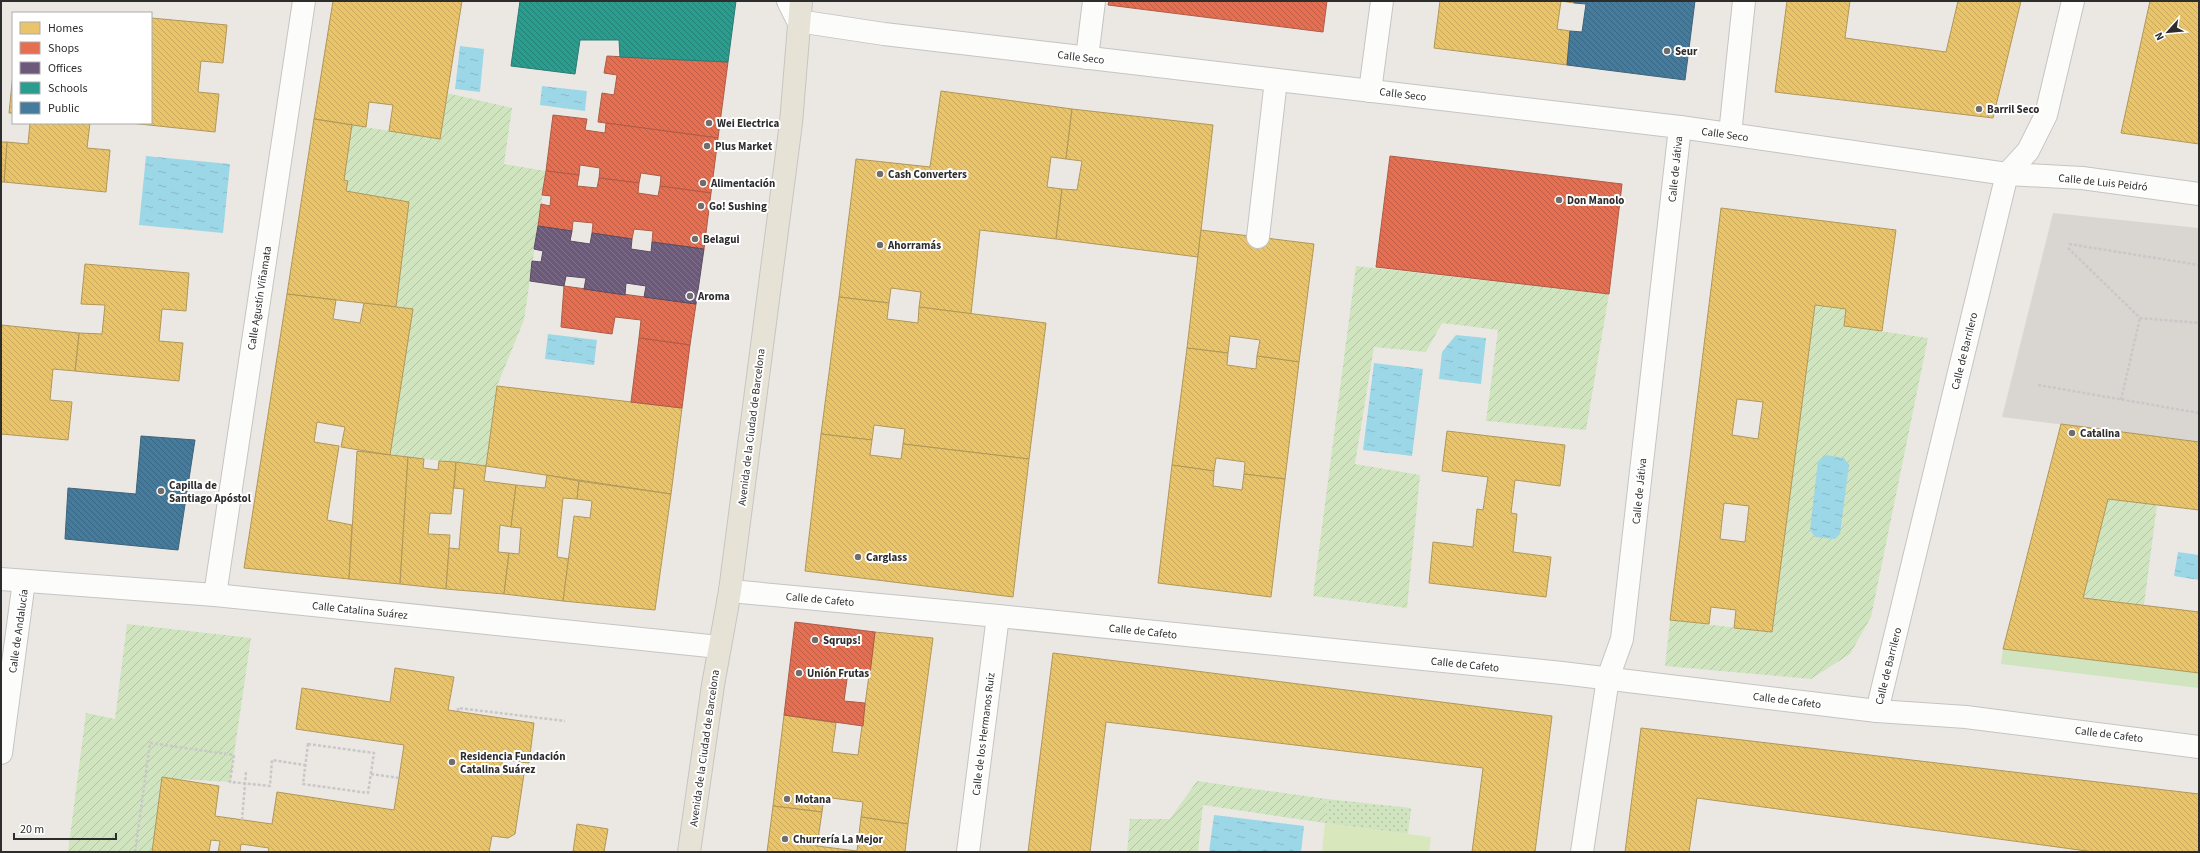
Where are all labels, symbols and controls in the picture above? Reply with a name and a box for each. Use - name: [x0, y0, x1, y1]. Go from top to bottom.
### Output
- legend: [12, 12, 152, 124]
- north arrow: [2148, 12, 2188, 52]
- text: Homes: [48, 20, 83, 37]
- text: N: [2151, 30, 2168, 43]
- text: Shops: [48, 40, 79, 57]
- place label: Seur: [1675, 44, 1698, 59]
- marker: Seur: [1662, 46, 1672, 56]
- street label: Calle Seco: [1057, 47, 1105, 68]
- text: Offices: [48, 60, 82, 77]
- text: Schools: [48, 80, 88, 97]
- street label: Calle Seco: [1379, 84, 1427, 105]
- text: Public: [48, 100, 80, 117]
- place label: Barril Seco: [1987, 102, 2039, 117]
- marker: Barril Seco: [1974, 104, 1984, 114]
- place label: Wei Electrica: [717, 116, 779, 131]
- marker: Wei Electrica: [704, 118, 714, 128]
- street label: Calle Seco: [1701, 124, 1749, 145]
- street label: Calle de Játiva: [1665, 135, 1686, 203]
- place label: Plus Market: [715, 139, 773, 154]
- marker: Plus Market: [702, 141, 712, 151]
- place label: Cash Converters: [888, 167, 967, 182]
- marker: Cash Converters: [875, 169, 885, 179]
- street label: Calle de Luis Peidró: [2058, 170, 2148, 195]
- place label: Alimentación: [710, 176, 775, 191]
- marker: Alimentación: [698, 178, 708, 188]
- place label: Don Manolo: [1567, 193, 1624, 208]
- marker: Don Manolo: [1554, 195, 1564, 205]
- place label: Go! Sushing: [709, 199, 767, 214]
- marker: Go! Sushing: [696, 201, 706, 211]
- place label: Belagui: [703, 232, 739, 247]
- marker: Belagui: [690, 234, 700, 244]
- place label: Ahorramás: [887, 238, 941, 253]
- marker: Ahorramás: [875, 240, 885, 250]
- street label: Calle Agustín Viñamata: [244, 245, 275, 351]
- place label: Aroma: [697, 289, 730, 304]
- marker: Aroma: [685, 291, 695, 301]
- street label: Calle de Barrilero: [1948, 311, 1981, 391]
- street label: Avenida de la Ciudad de Barcelona: [734, 348, 769, 507]
- place label: Catalina: [2080, 426, 2120, 441]
- marker: Catalina: [2067, 428, 2077, 438]
- street label: Calle de Játiva: [1629, 457, 1650, 525]
- place label: Capilla de Santiago Apóstol: [169, 478, 252, 506]
- marker: Capilla de Santiago Apóstol: [156, 486, 166, 496]
- place label: Carglass: [866, 550, 907, 565]
- marker: Carglass: [853, 552, 863, 562]
- street label: Calle de Andalucía: [5, 588, 32, 674]
- street label: Calle de Cafeto: [785, 589, 855, 610]
- street label: Calle Catalina Suárez: [311, 598, 409, 623]
- street label: Calle de Cafeto: [1108, 620, 1178, 643]
- street label: Calle de Barrilero: [1872, 626, 1905, 706]
- place label: Sqrups!: [823, 633, 861, 648]
- marker: Sqrups!: [810, 635, 820, 645]
- street label: Calle de Cafeto: [1430, 653, 1500, 676]
- place label: Unión Frutas: [807, 666, 869, 681]
- marker: Unión Frutas: [794, 668, 804, 678]
- street label: Avenida de la Ciudad de Barcelona: [686, 669, 723, 827]
- street label: Calle de los Hermanos Ruiz: [969, 671, 999, 796]
- street label: Calle de Cafeto: [1752, 689, 1822, 712]
- street label: Calle de Cafeto: [2074, 723, 2144, 746]
- place label: Residencia Fundación Catalina Suárez: [460, 749, 566, 777]
- marker: Residencia Fundación Catalina Suárez: [447, 757, 457, 767]
- place label: Motana: [795, 792, 831, 807]
- marker: Motana: [782, 794, 792, 804]
- scale bar: [14, 815, 116, 841]
- text: 20 m: [20, 821, 44, 838]
- place label: Churrería La Mejor: [793, 832, 884, 847]
- marker: Churrería La Mejor: [780, 834, 790, 844]

